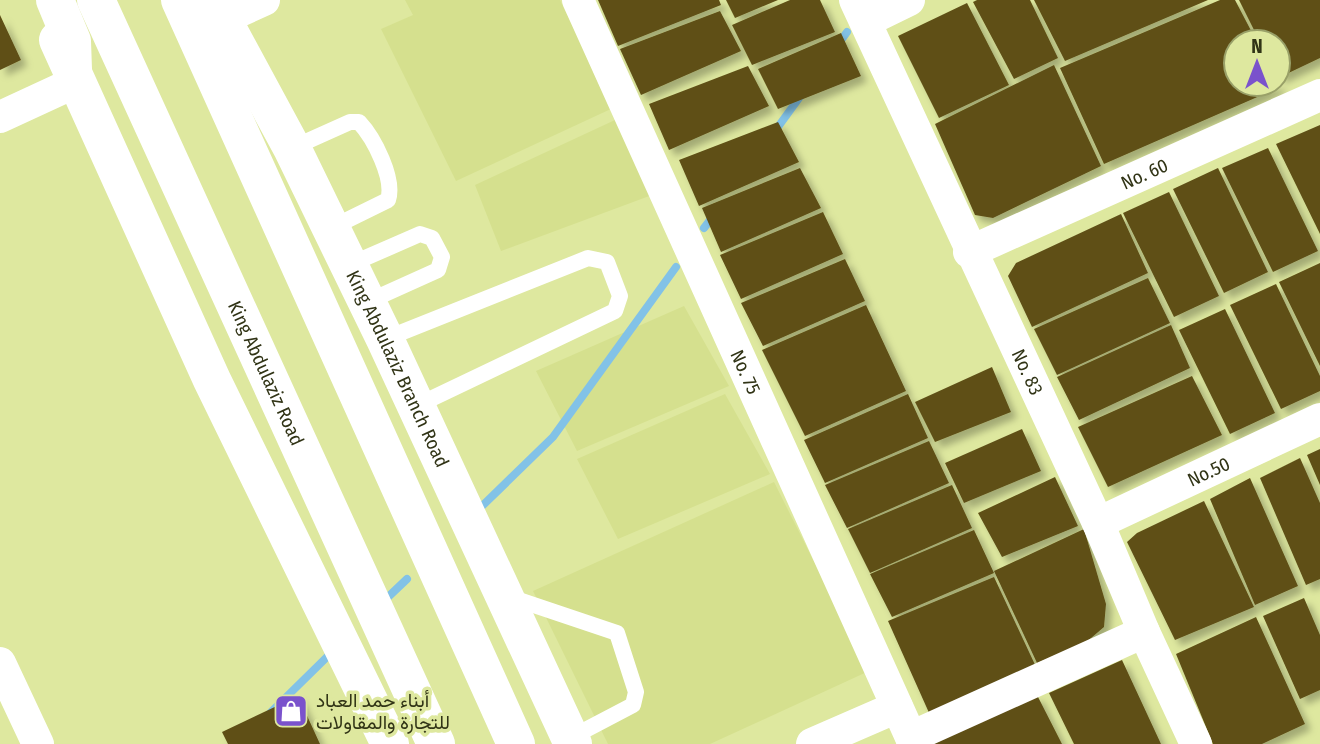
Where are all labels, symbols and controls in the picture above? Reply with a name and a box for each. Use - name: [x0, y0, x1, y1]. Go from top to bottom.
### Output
- north arrow: [1222, 28, 1292, 98]
- text: N: [1251, 35, 1263, 58]
- street label: No. 60: [1117, 154, 1172, 195]
- street label: King Abdulaziz Branch Road: [341, 267, 454, 471]
- street label: King Abdulaziz Road: [223, 297, 309, 449]
- street label: No. 83: [1007, 345, 1048, 399]
- street label: No. 75: [726, 346, 765, 398]
- street label: No.50: [1184, 452, 1234, 491]
- place label: أبناء حمد العباد للتجارة والمقاولات: [316, 689, 450, 734]
- shop icon: أبناء حمد العباد للتجارة والمقاولات: [272, 692, 310, 730]

